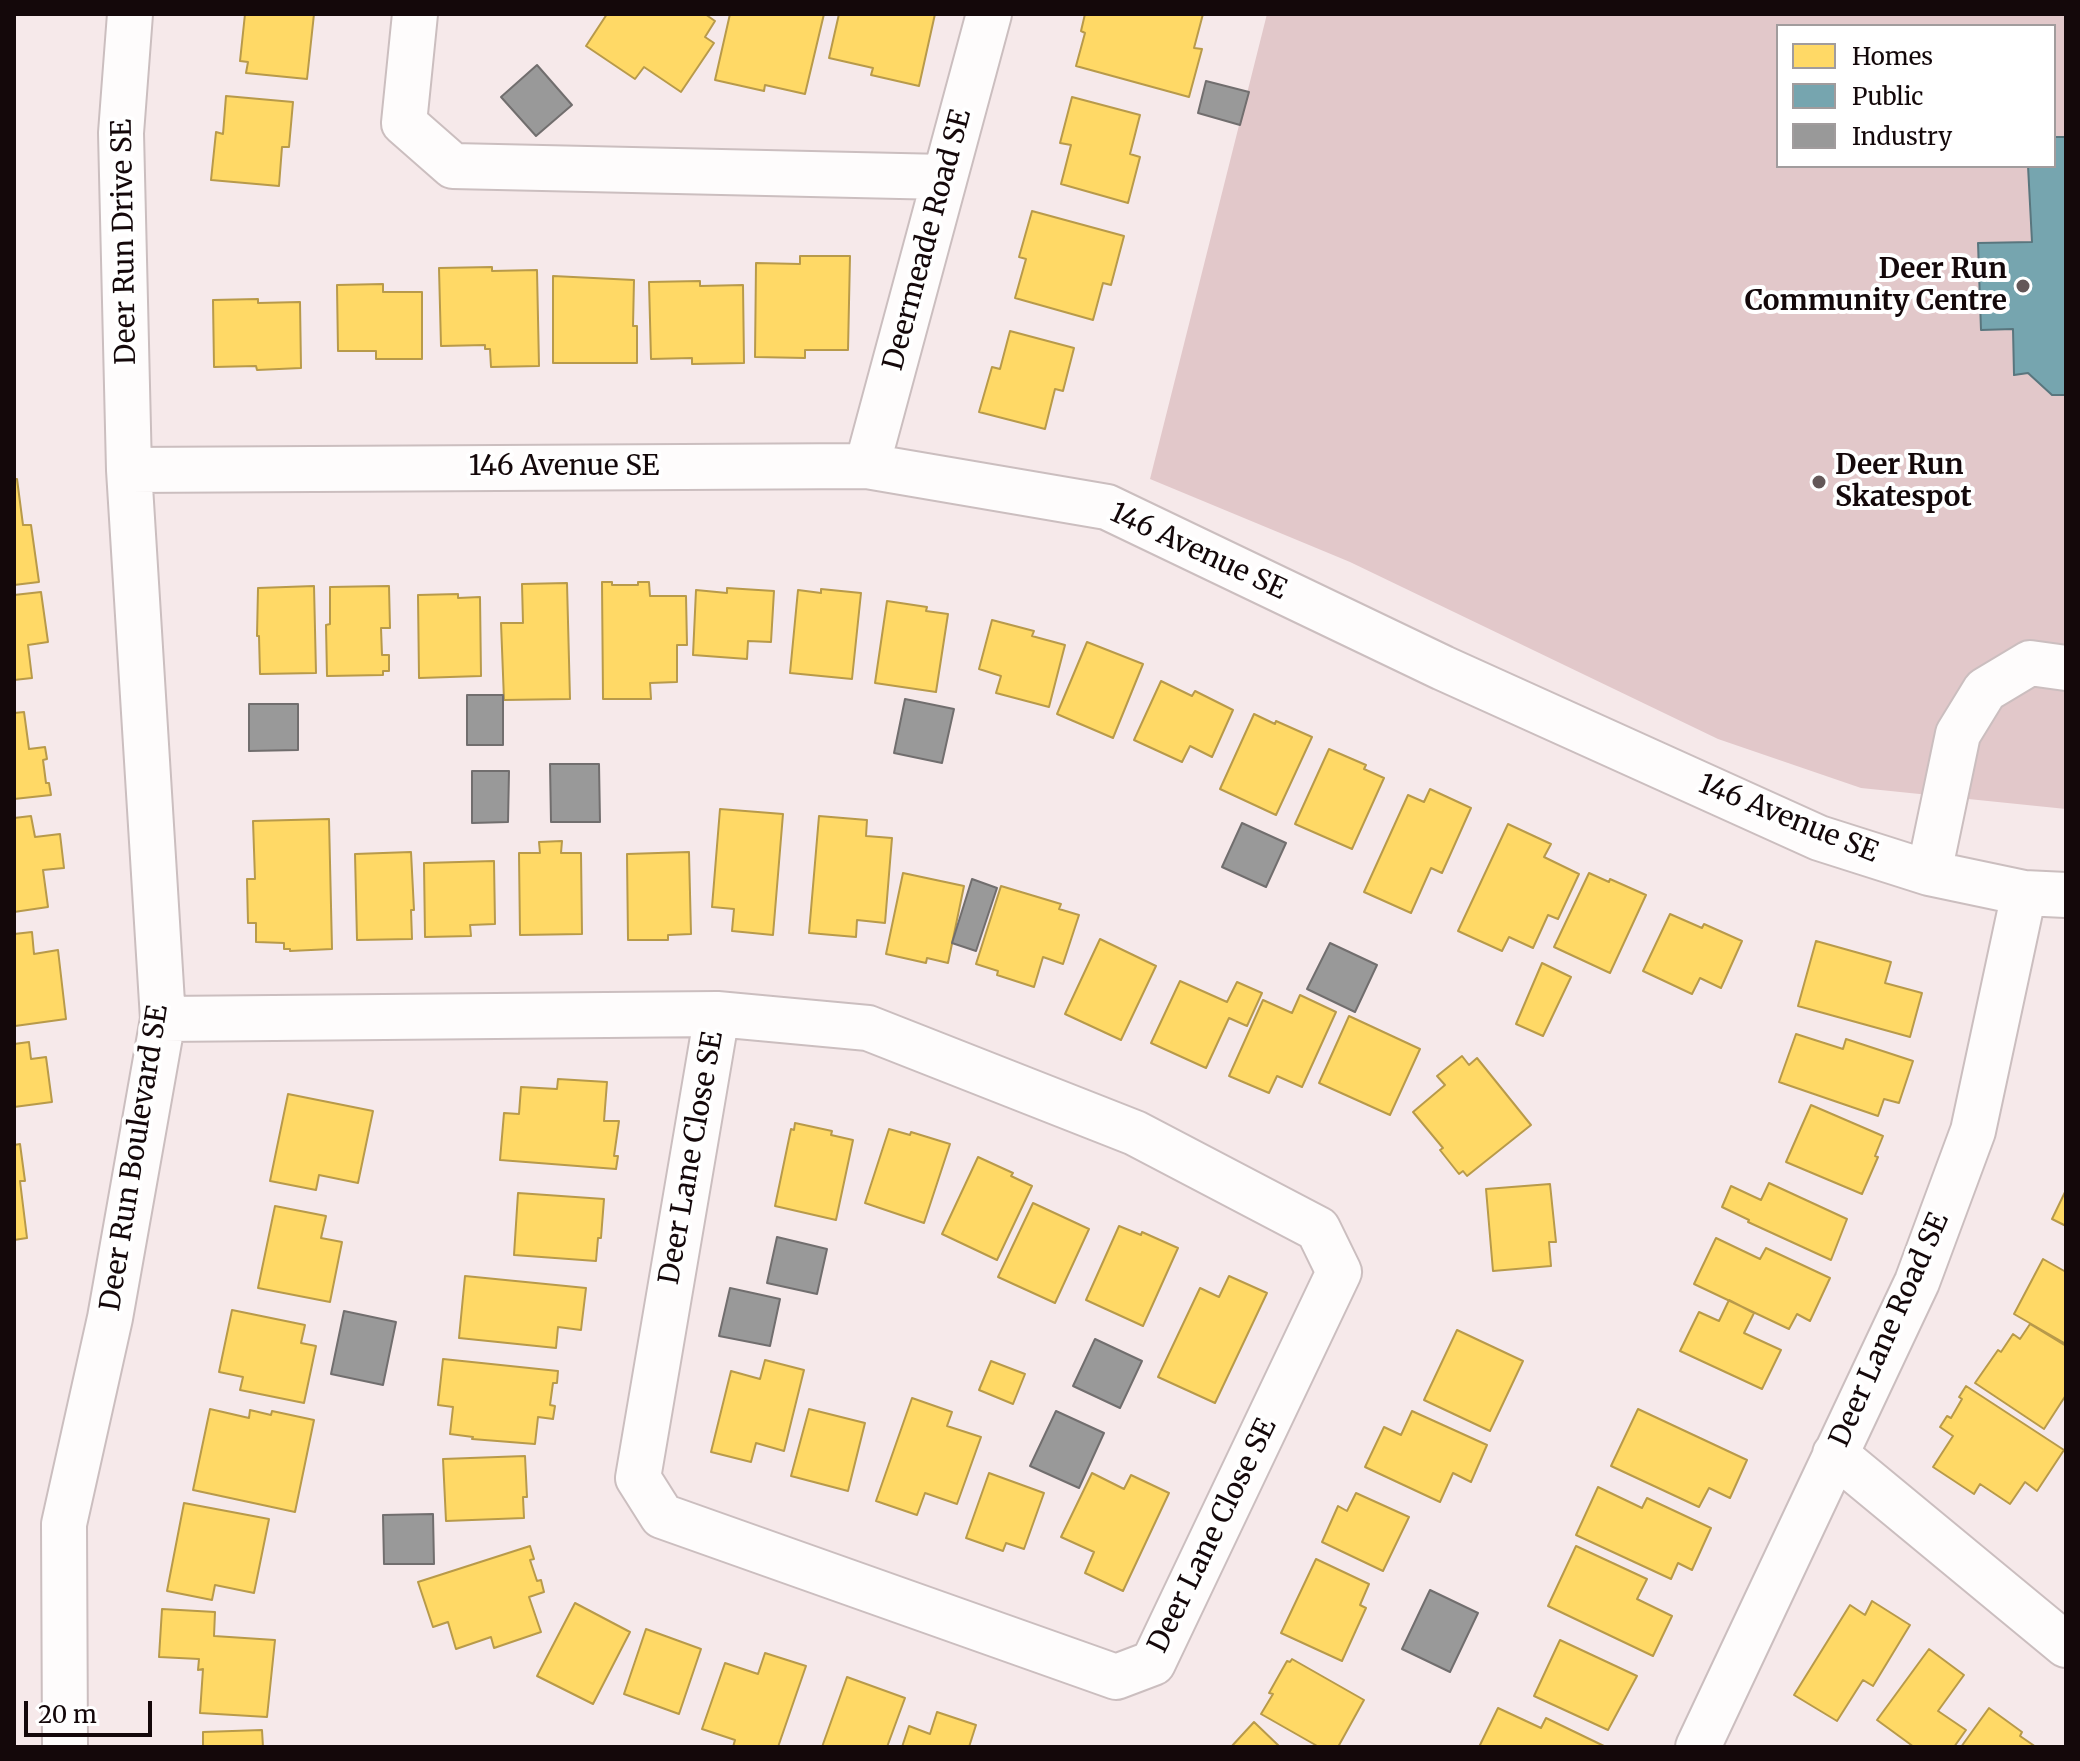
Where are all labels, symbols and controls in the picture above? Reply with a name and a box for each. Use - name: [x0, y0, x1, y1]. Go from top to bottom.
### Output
- legend: [1776, 24, 2056, 168]
- text: Homes: [1852, 41, 1933, 72]
- text: Public: [1852, 81, 1923, 112]
- street label: Deermeade Road SE: [877, 106, 979, 374]
- street label: Deer Run Drive SE: [106, 119, 144, 365]
- text: Industry: [1852, 121, 1952, 152]
- place label: Deer Run Community Centre: [1745, 253, 2007, 319]
- marker: Deer Run Community Centre: [2014, 277, 2032, 295]
- place label: Deer Run Skatespot: [1835, 449, 1972, 515]
- street label: 146 Avenue SE: [469, 450, 659, 484]
- marker: Deer Run Skatespot: [1810, 473, 1828, 491]
- street label: 146 Avenue SE: [1105, 496, 1291, 608]
- street label: 146 Avenue SE: [1693, 768, 1883, 870]
- street label: Deer Run Boulevard SE: [94, 1003, 176, 1313]
- street label: Deer Lane Close SE: [653, 1029, 731, 1287]
- street label: Deer Lane Road SE: [1823, 1208, 1957, 1452]
- street label: Deer Lane Close SE: [1142, 1414, 1284, 1658]
- scale bar: [28, 1685, 156, 1735]
- text: 20 m: [38, 1699, 97, 1730]

